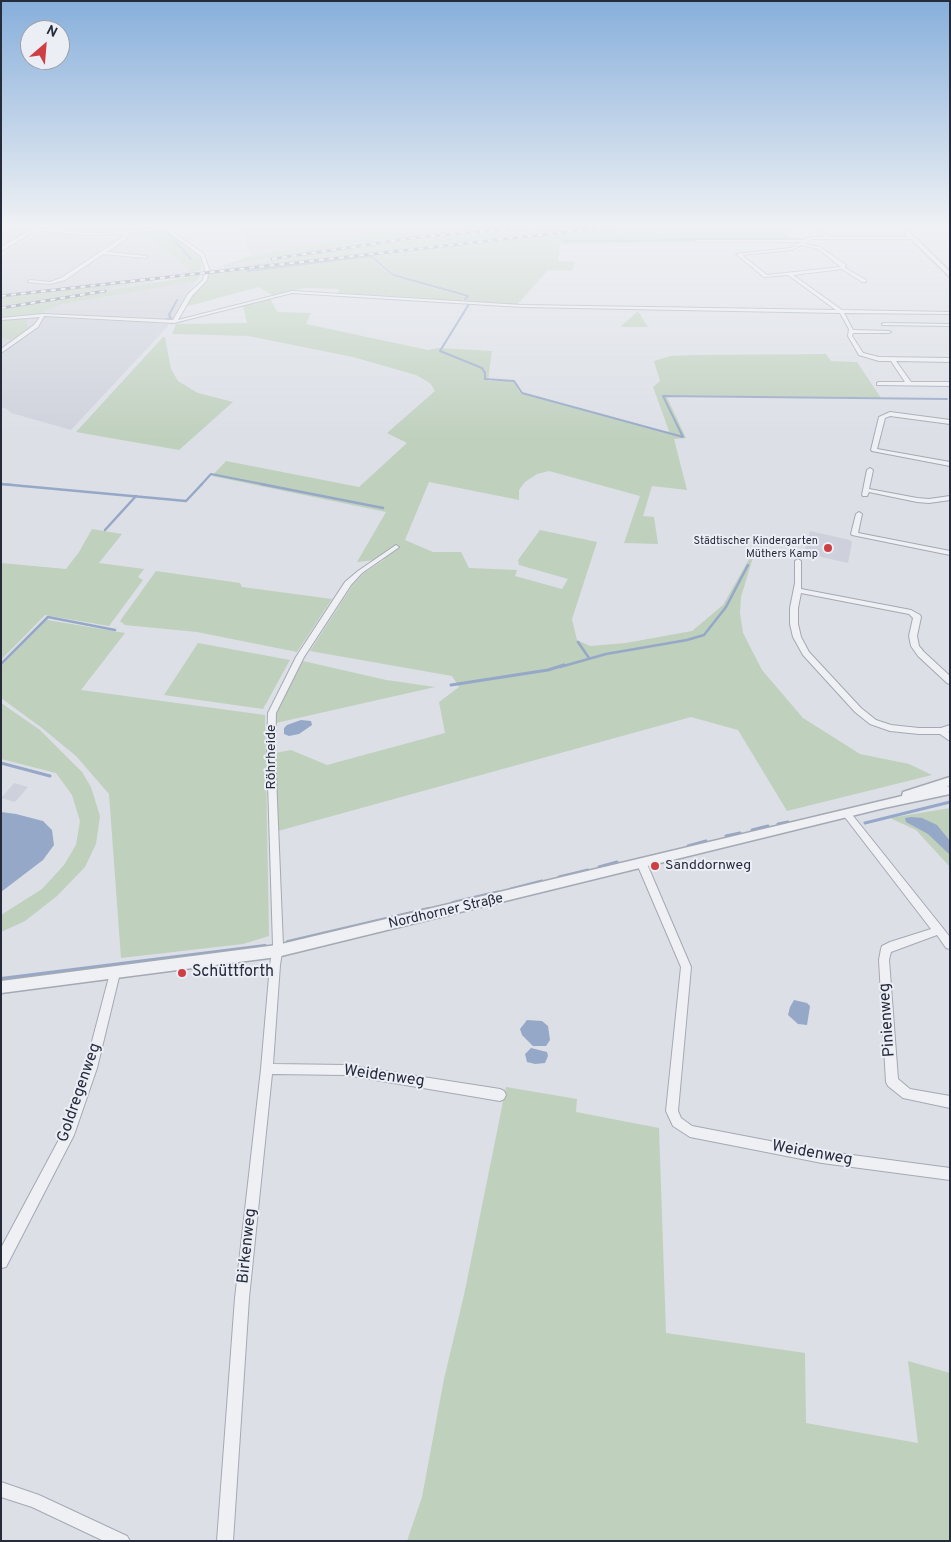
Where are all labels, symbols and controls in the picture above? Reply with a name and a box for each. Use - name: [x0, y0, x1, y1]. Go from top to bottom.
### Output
- north arrow: [20, 20, 70, 70]
- text: N: [43, 22, 60, 42]
- place label: Städtischer Kindergarten Müthers Kamp: [693, 535, 818, 561]
- marker: Städtischer Kindergarten Müthers Kamp: [822, 542, 834, 554]
- street label: Röhrheide: [264, 724, 280, 790]
- place label: Sanddornweg: [665, 858, 751, 874]
- marker: Sanddornweg: [649, 860, 661, 872]
- street label: Nordhorner Straße: [387, 891, 505, 933]
- place label: Schüttforth: [192, 963, 274, 983]
- marker: Schüttforth: [176, 967, 188, 979]
- street label: Pinienweg: [876, 982, 900, 1058]
- street label: Goldregenweg: [54, 1041, 106, 1145]
- street label: Weidenweg: [342, 1062, 426, 1092]
- street label: Weidenweg: [770, 1137, 854, 1171]
- street label: Birkenweg: [235, 1207, 261, 1285]

